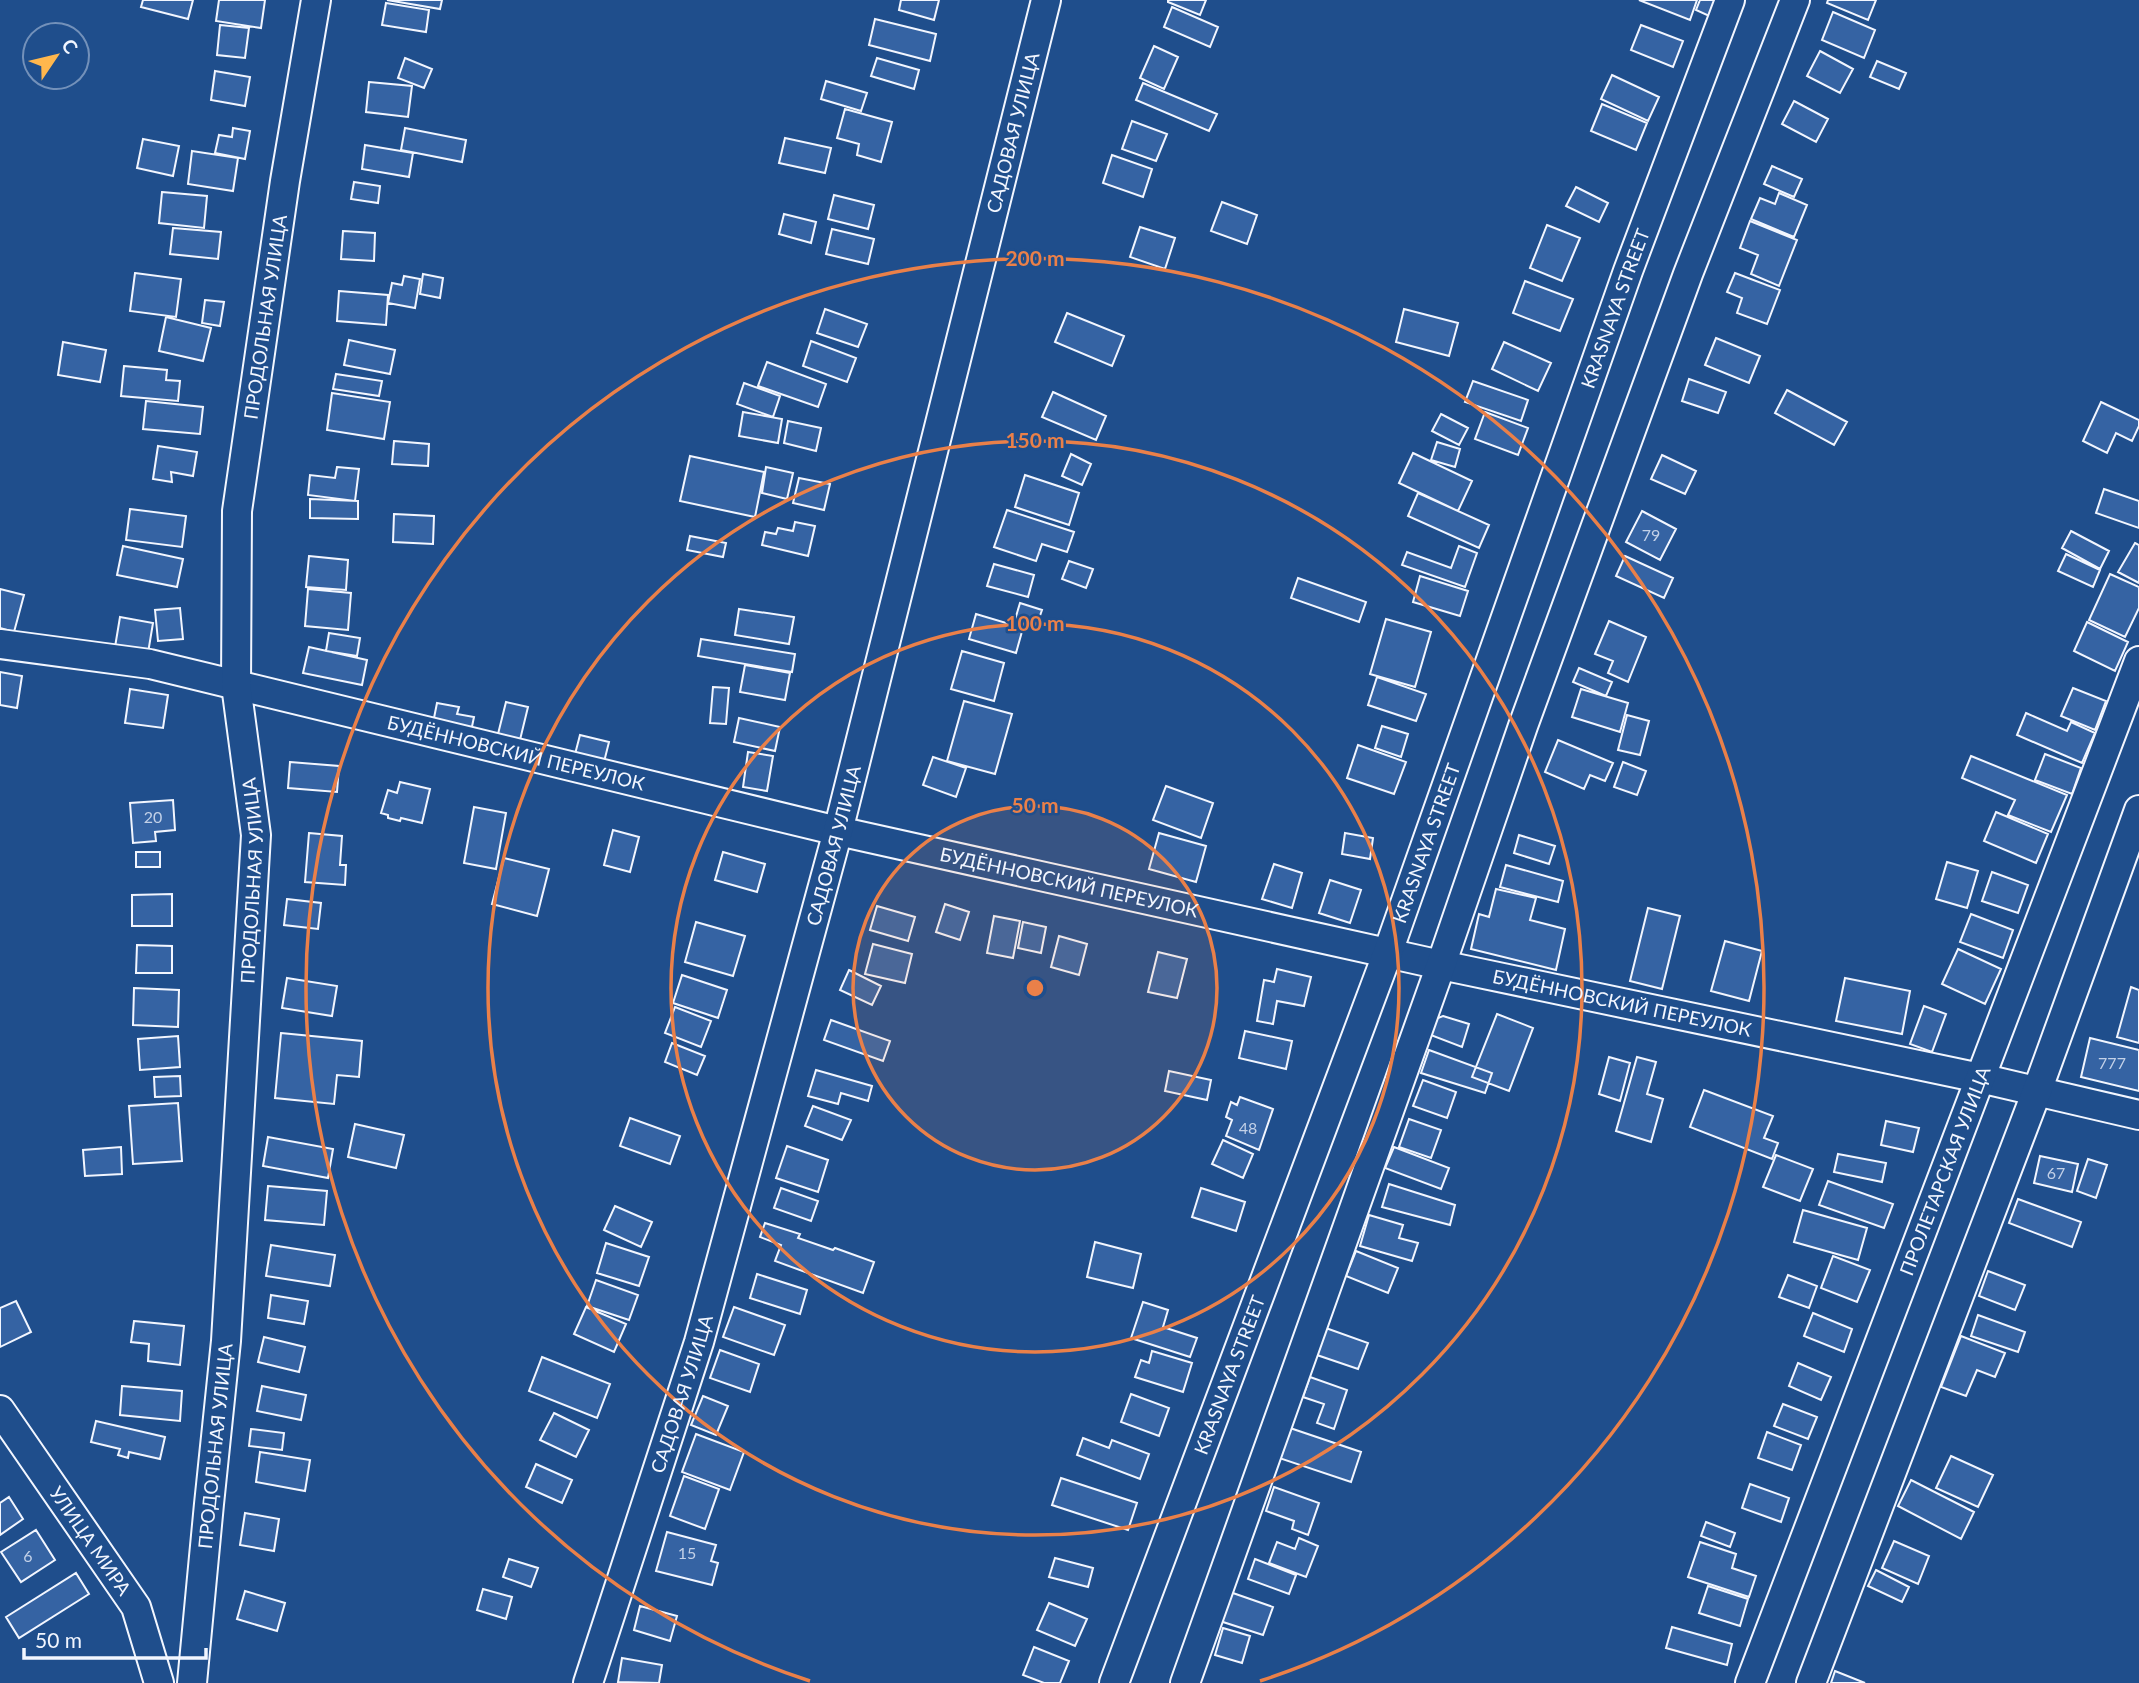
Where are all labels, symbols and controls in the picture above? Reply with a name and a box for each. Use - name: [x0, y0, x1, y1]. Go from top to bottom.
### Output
- north arrow: [21, 21, 91, 91]
- text: С: [57, 34, 84, 58]
- street label: САДОВАЯ УЛИЦА: [981, 50, 1043, 215]
- street label: ПРОДОЛЬНАЯ УЛИЦА: [238, 213, 291, 421]
- street label: KRASNAYA STREET: [1576, 225, 1654, 391]
- text: 200 m: [1005, 245, 1065, 270]
- text: 150 m: [1005, 427, 1065, 452]
- house number: 79: [1642, 525, 1660, 544]
- text: 100 m: [1005, 610, 1065, 635]
- street label: БУДЁННОВСКИЙ ПЕРЕУЛОК: [385, 710, 647, 795]
- street label: KRASNAYA STREET: [1387, 760, 1465, 926]
- street label: САДОВАЯ УЛИЦА: [801, 763, 865, 928]
- street label: ПРОДОЛЬНАЯ УЛИЦА: [235, 776, 267, 984]
- text: 50 m: [1011, 792, 1059, 817]
- house number: 20: [144, 807, 162, 826]
- street label: БУДЁННОВСКИЙ ПЕРЕУЛОК: [938, 842, 1201, 922]
- street label: БУДЁННОВСКИЙ ПЕРЕУЛОК: [1491, 964, 1754, 1041]
- centre of rings: [1023, 976, 1047, 1000]
- house number: 777: [2098, 1053, 2126, 1072]
- street label: ПРОЛЕТАРСКАЯ УЛИЦА: [1894, 1063, 1995, 1278]
- house number: 48: [1239, 1118, 1257, 1137]
- house number: 67: [2047, 1163, 2065, 1182]
- street label: KRASNAYA STREET: [1189, 1292, 1269, 1457]
- street label: САДОВАЯ УЛИЦА: [645, 1312, 717, 1476]
- street label: ПРОДОЛЬНАЯ УЛИЦА: [193, 1342, 237, 1550]
- street label: УЛИЦА МИРА: [45, 1482, 136, 1600]
- house number: 15: [678, 1543, 696, 1562]
- house number: 6: [23, 1546, 33, 1565]
- scale bar: [24, 1616, 206, 1660]
- text: 50 m: [35, 1627, 82, 1652]

